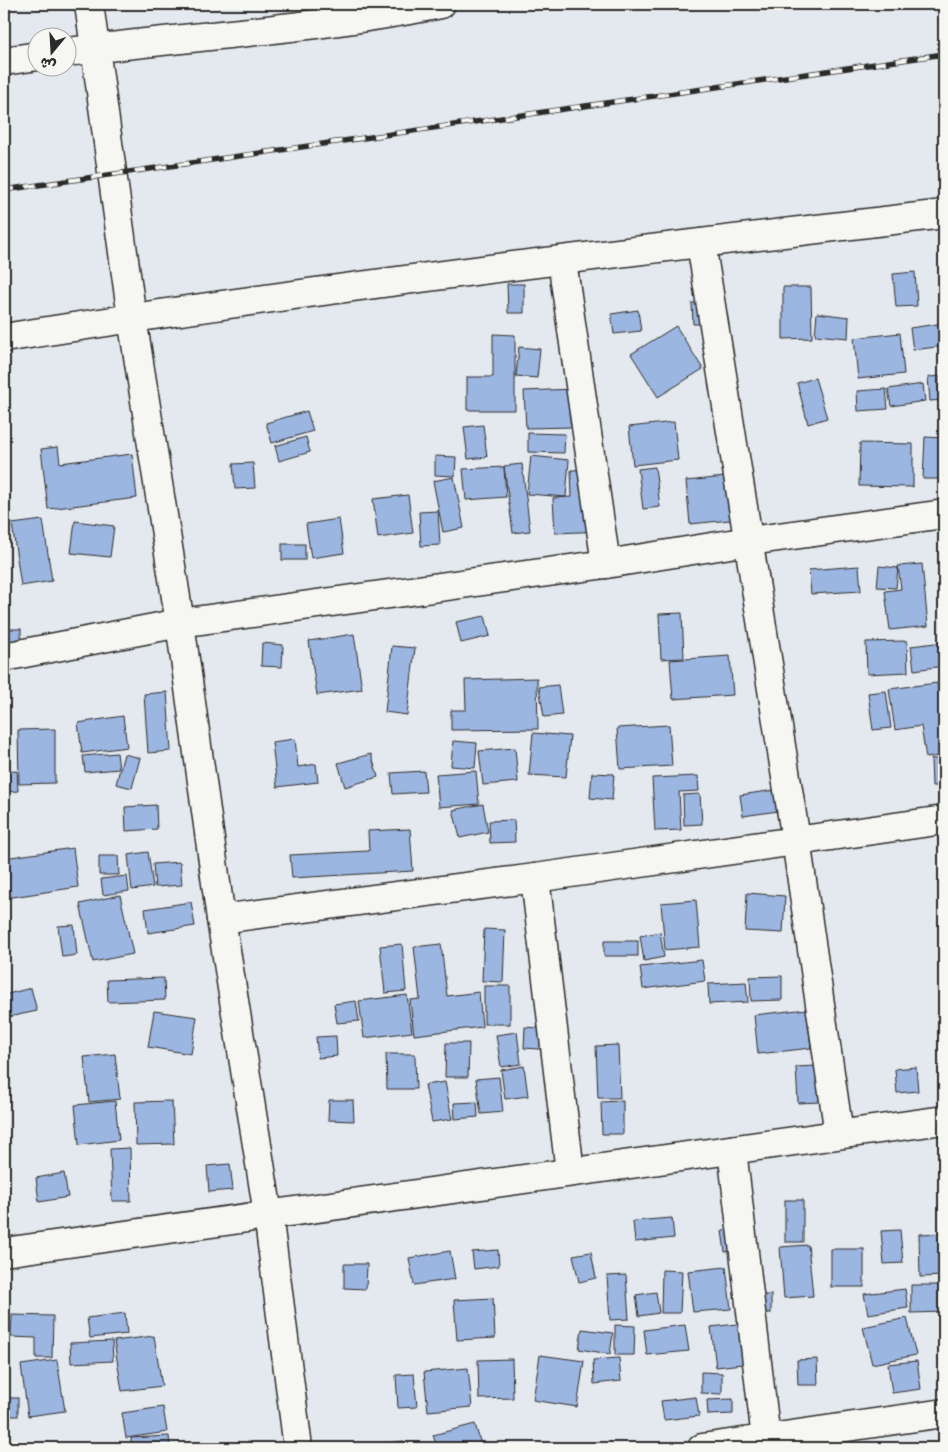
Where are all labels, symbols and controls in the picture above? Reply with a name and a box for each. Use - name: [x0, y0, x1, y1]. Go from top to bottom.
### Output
- north arrow: [28, 28, 78, 78]
- text: ش: [38, 53, 58, 74]

